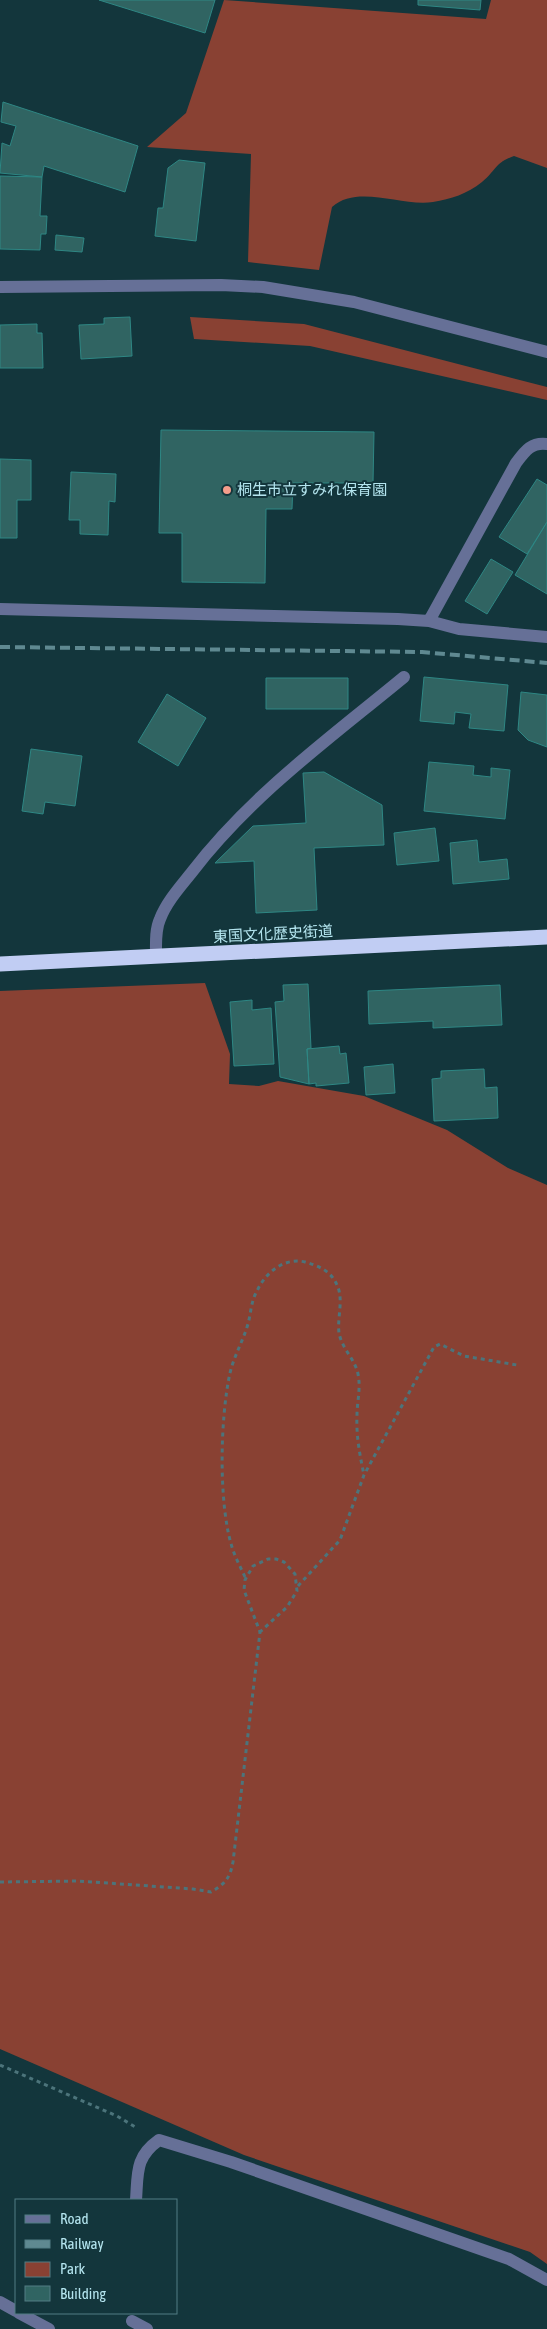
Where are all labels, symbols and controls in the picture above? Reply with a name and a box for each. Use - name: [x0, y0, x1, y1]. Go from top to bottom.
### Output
- place label: 桐生市立すみれ保育園: [237, 481, 387, 498]
- marker: 桐生市立すみれ保育園: [221, 484, 233, 496]
- street label: 東国文化歴史街道: [213, 922, 333, 945]
- legend: [15, 2199, 178, 2314]
- text: Road: [60, 2210, 89, 2227]
- text: Railway: [60, 2235, 104, 2252]
- text: Park: [60, 2260, 85, 2277]
- text: Building: [60, 2285, 106, 2302]

